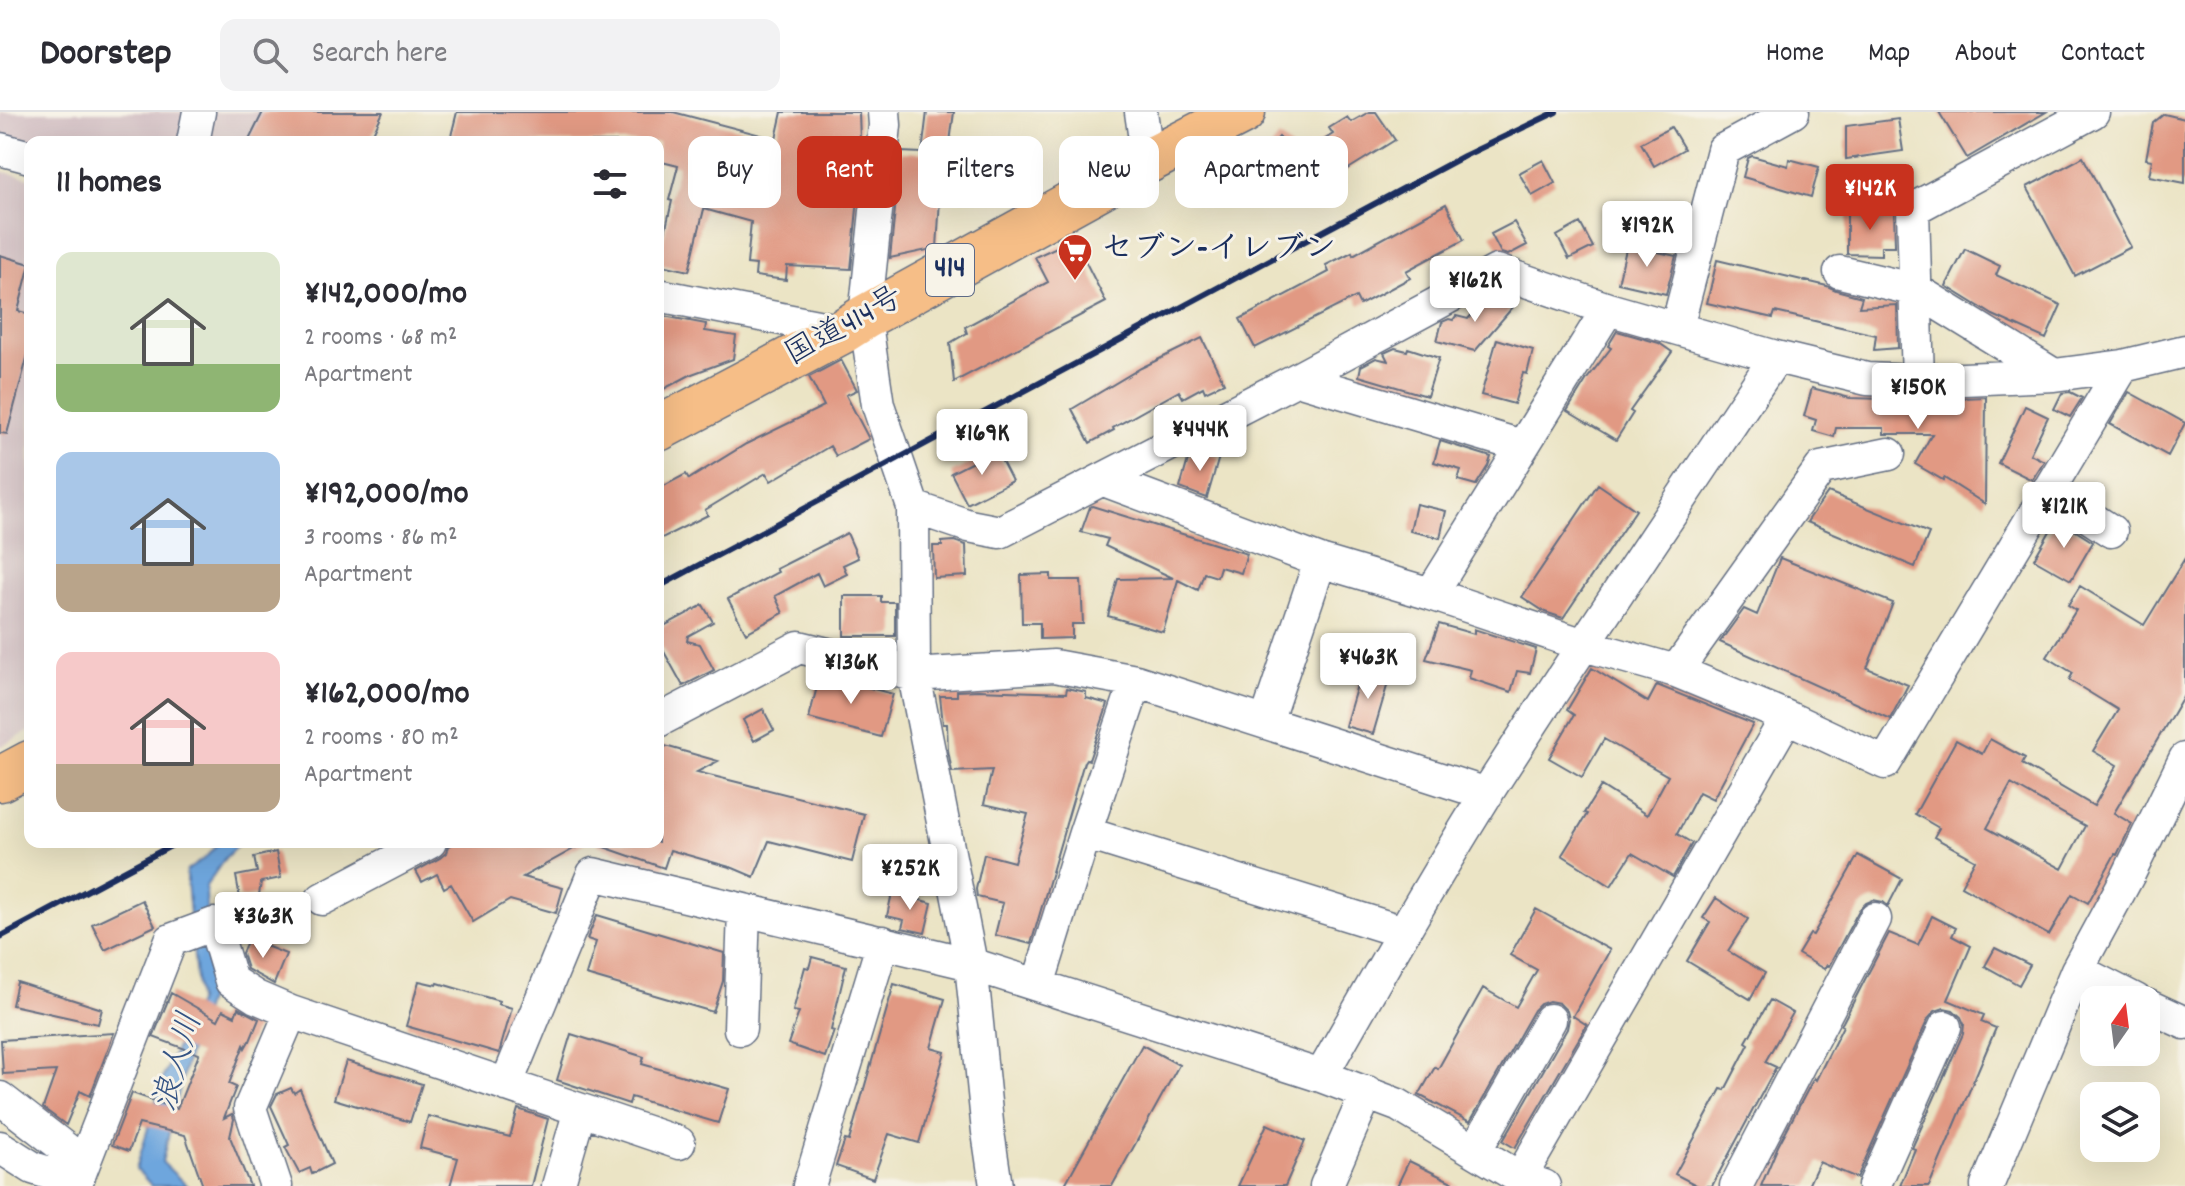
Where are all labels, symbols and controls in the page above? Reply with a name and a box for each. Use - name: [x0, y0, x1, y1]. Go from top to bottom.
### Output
- search box: [220, 19, 780, 91]
- text: Doorstep: [40, 28, 172, 83]
- icon: search: [248, 33, 292, 77]
- text: Search here: [312, 34, 447, 77]
- text: Home: [1766, 35, 1824, 75]
- text: Map: [1868, 35, 1910, 75]
- text: About: [1954, 35, 2017, 75]
- text: Contact: [2061, 35, 2145, 75]
- chip: Buy: [688, 136, 781, 208]
- chip: Rent: [797, 136, 902, 208]
- chip: Filters: [918, 136, 1043, 208]
- chip: New: [1059, 136, 1159, 208]
- chip: Apartment: [1175, 136, 1348, 208]
- text: 11 homes: [56, 160, 162, 209]
- icon: filters: [588, 162, 632, 206]
- pin: ¥142K: [1814, 164, 1926, 232]
- text: ¥142K: [1844, 171, 1896, 208]
- pin: ¥192K: [1591, 201, 1703, 269]
- text: ¥192K: [1620, 208, 1674, 245]
- place label: セブン-イレブン: [1101, 228, 1336, 274]
- supermarket icon: セブン-イレブン: [1056, 232, 1094, 282]
- road number: 414: [926, 244, 974, 296]
- pin: ¥162K: [1419, 256, 1531, 324]
- text: ¥162K: [1448, 263, 1502, 300]
- text: ¥142,000/mo: [304, 271, 467, 320]
- street label: 国道414号: [777, 276, 913, 380]
- icon: home: [120, 284, 216, 380]
- text: 2 rooms · 68 m²: [304, 320, 457, 357]
- text: Apartment: [304, 357, 413, 394]
- pin: ¥150K: [1862, 363, 1974, 431]
- text: ¥150K: [1890, 370, 1946, 407]
- pin: ¥444K: [1144, 405, 1256, 473]
- pin: ¥169K: [926, 409, 1038, 477]
- text: ¥444K: [1172, 412, 1228, 449]
- text: ¥169K: [955, 416, 1009, 453]
- text: ¥192,000/mo: [304, 471, 469, 520]
- pin: ¥121K: [2008, 482, 2120, 550]
- icon: home: [120, 484, 216, 580]
- text: ¥121K: [2040, 489, 2088, 526]
- text: 3 rooms · 86 m²: [304, 520, 457, 557]
- text: Apartment: [304, 557, 413, 594]
- pin: ¥463K: [1312, 633, 1424, 701]
- pin: ¥136K: [795, 638, 907, 706]
- text: ¥463K: [1338, 640, 1398, 677]
- text: ¥136K: [824, 645, 878, 682]
- text: ¥162,000/mo: [304, 671, 470, 720]
- icon: home: [120, 684, 216, 780]
- text: 2 rooms · 80 m²: [304, 720, 459, 757]
- text: Apartment: [304, 757, 413, 794]
- pin: ¥252K: [854, 844, 966, 912]
- text: ¥252K: [880, 851, 940, 888]
- pin: ¥363K: [207, 892, 319, 960]
- text: ¥363K: [233, 899, 293, 936]
- north arrow: [2080, 986, 2160, 1066]
- map controls: [2080, 986, 2160, 1162]
- water label: 浪人川: [142, 1007, 218, 1119]
- button: layers: [2080, 1082, 2160, 1162]

